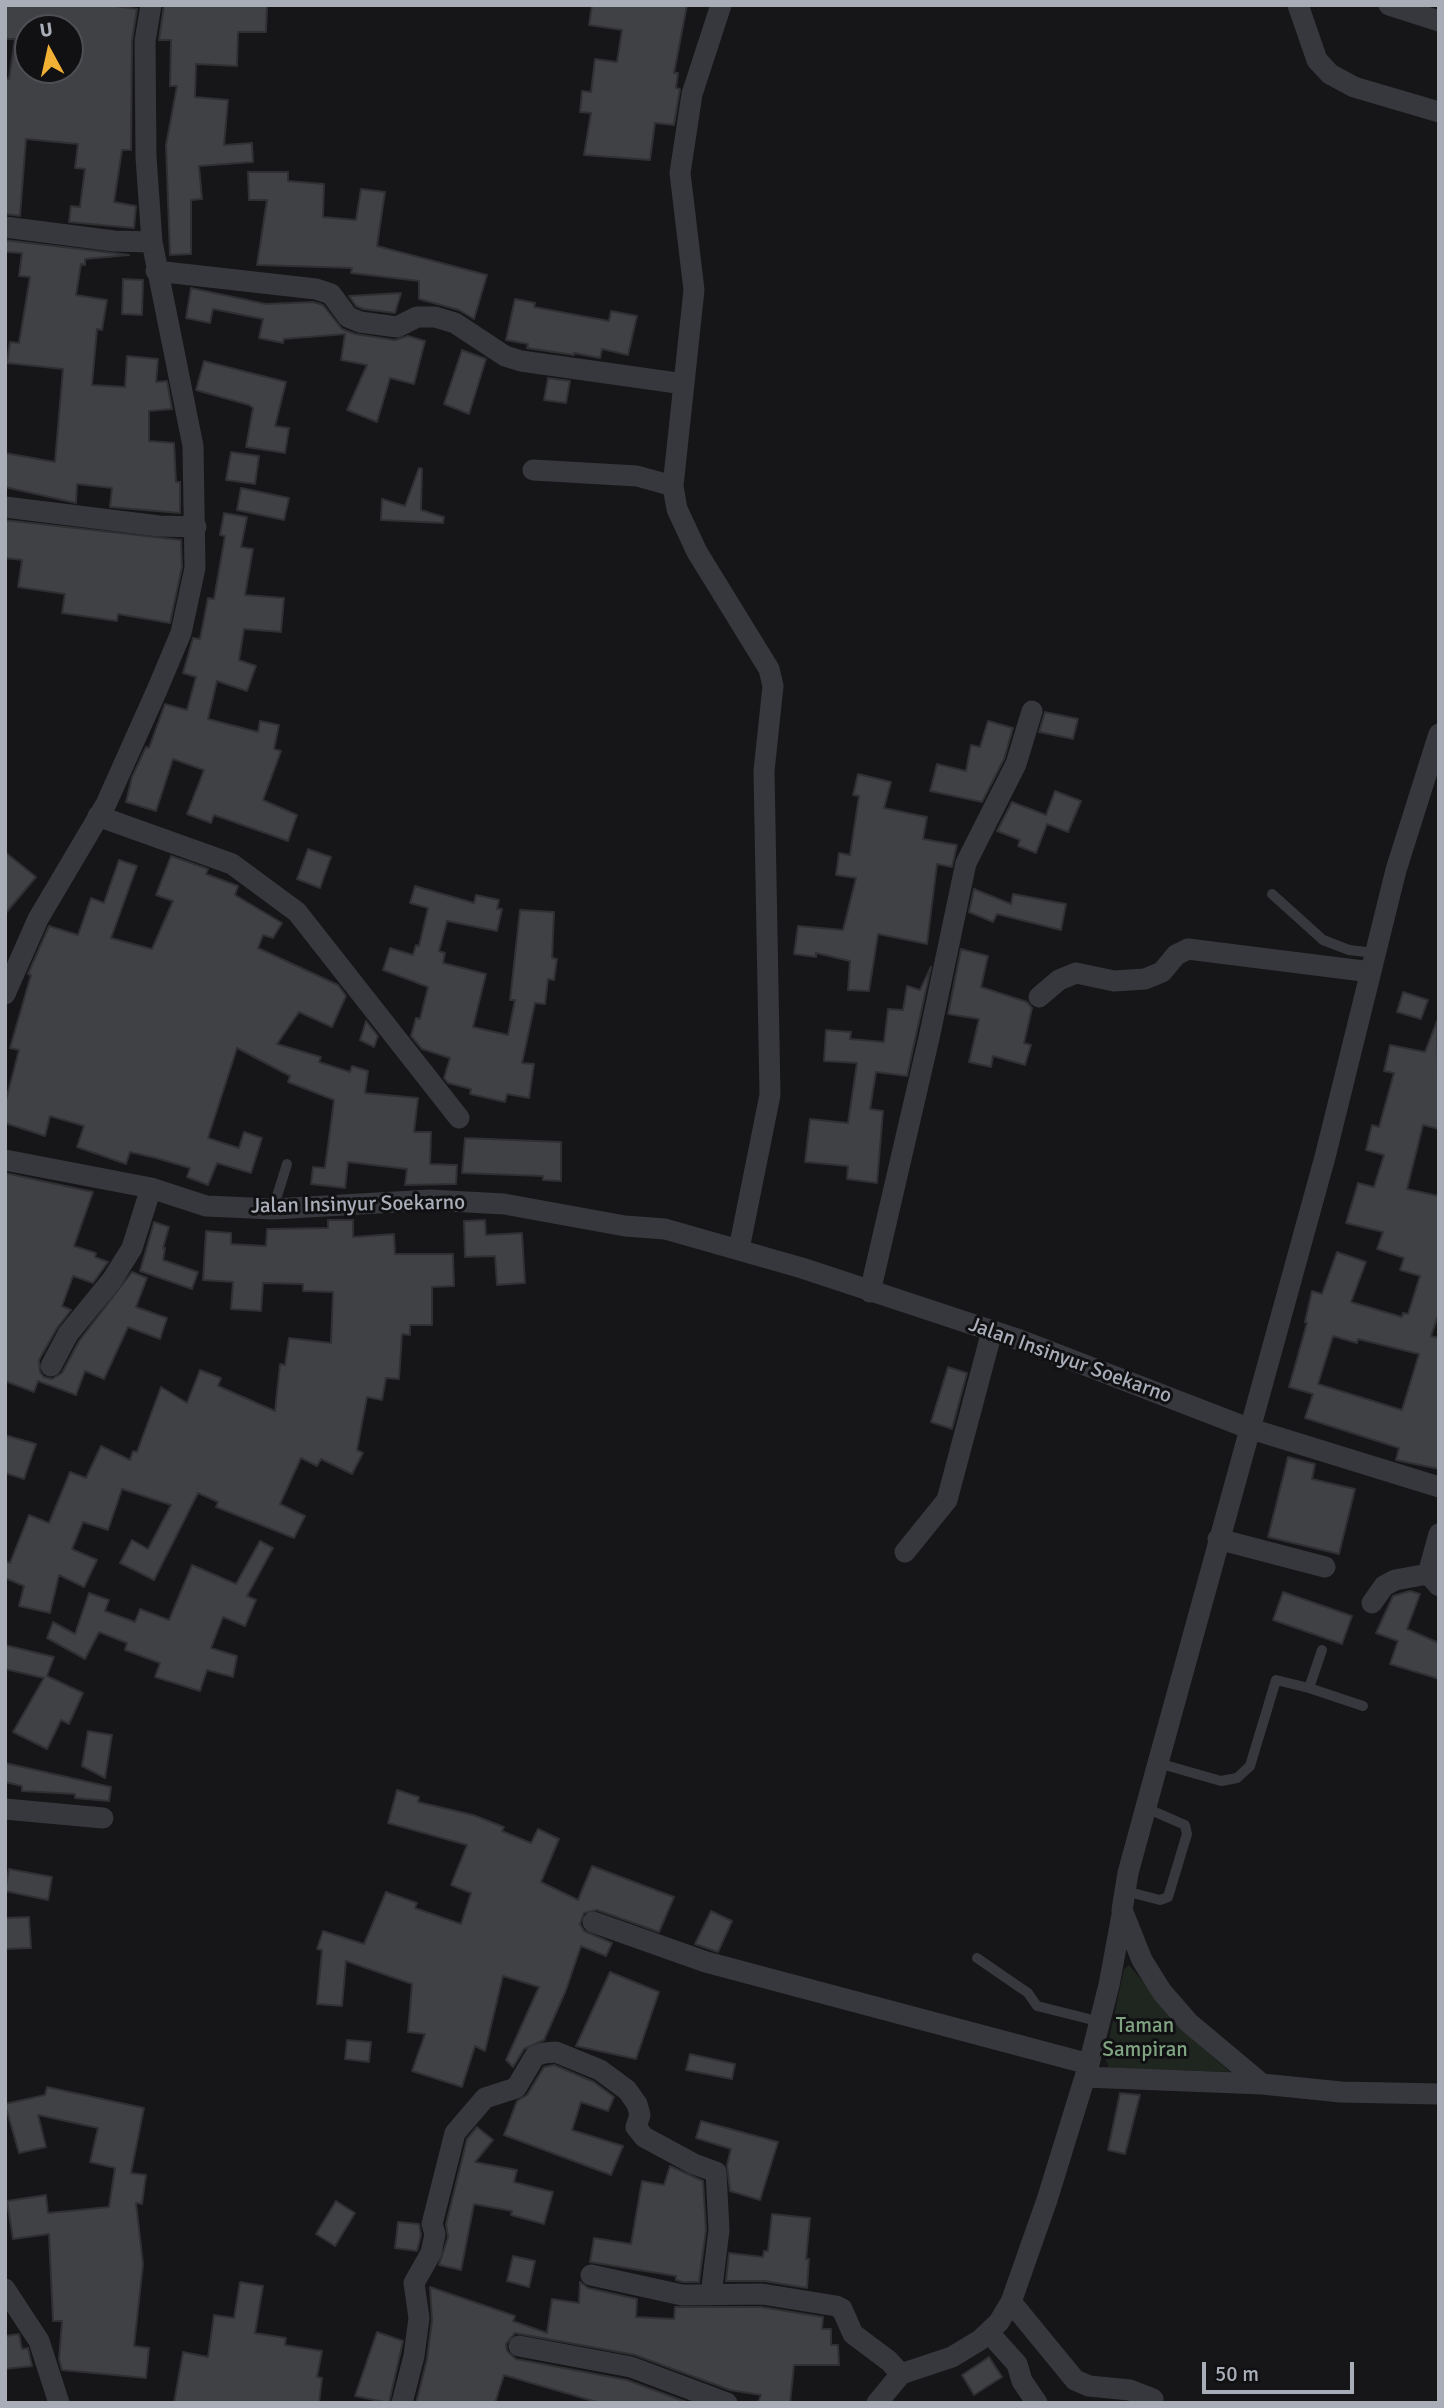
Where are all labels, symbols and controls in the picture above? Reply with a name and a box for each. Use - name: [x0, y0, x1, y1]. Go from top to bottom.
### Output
- north arrow: [14, 14, 84, 84]
- text: U: [38, 17, 54, 43]
- street label: Jalan Insinyur Soekarno: [251, 1191, 465, 1219]
- street label: Jalan Insinyur Soekarno: [965, 1313, 1175, 1409]
- park label: Taman Sampiran: [1102, 2013, 1188, 2063]
- scale bar: [1206, 2348, 1358, 2392]
- text: 50 m: [1215, 2361, 1259, 2387]

